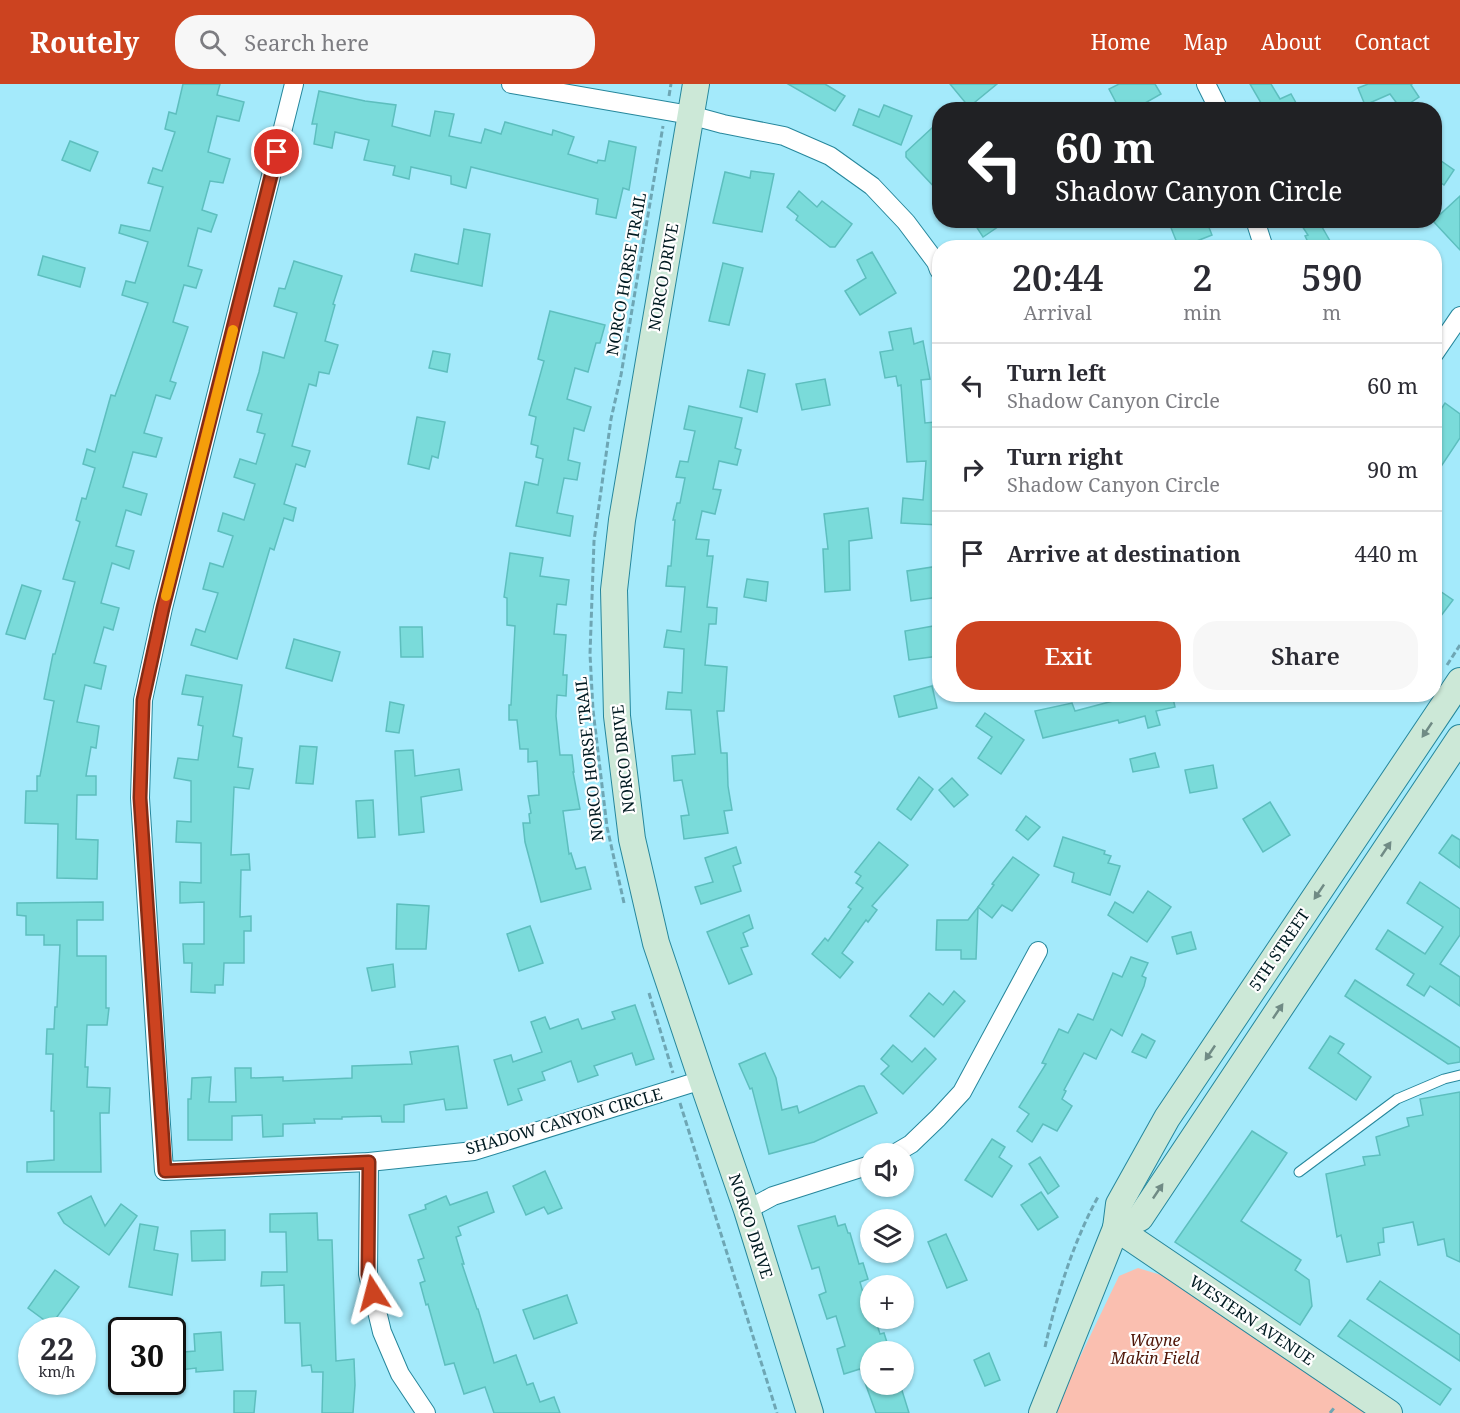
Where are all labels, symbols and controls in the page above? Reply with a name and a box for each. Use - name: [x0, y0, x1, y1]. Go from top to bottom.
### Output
- search box: [175, 15, 595, 69]
- text: Routely: [30, 23, 139, 61]
- icon: search: [196, 26, 229, 59]
- text: Search here: [244, 27, 369, 57]
- text: Home: [1091, 28, 1151, 56]
- text: Map: [1184, 28, 1228, 56]
- text: About: [1261, 28, 1322, 56]
- text: Contact: [1355, 28, 1430, 56]
- text: 60 m: [1055, 118, 1155, 175]
- pin: [251, 126, 302, 177]
- icon: left: [956, 126, 1034, 204]
- icon: arrive: [260, 135, 293, 168]
- text: Shadow Canyon Circle: [1055, 172, 1342, 209]
- street label: NORCO HORSE TRAIL: [601, 191, 651, 357]
- street label: NORCO DRIVE: [643, 221, 683, 333]
- text: 20:44: [1012, 253, 1104, 302]
- text: 2: [1192, 253, 1213, 302]
- text: 590: [1301, 253, 1362, 302]
- text: Arrival: [1023, 299, 1092, 326]
- text: min: [1183, 299, 1222, 326]
- text: m: [1322, 299, 1341, 326]
- text: Turn left: [1007, 357, 1106, 387]
- icon: left: [956, 369, 989, 402]
- text: 60 m: [1367, 370, 1418, 400]
- text: Shadow Canyon Circle: [1007, 387, 1220, 414]
- text: Turn right: [1007, 441, 1123, 471]
- icon: right: [956, 453, 989, 486]
- text: 90 m: [1367, 454, 1418, 484]
- text: Shadow Canyon Circle: [1007, 471, 1220, 498]
- icon: arrive: [956, 537, 989, 570]
- text: Arrive at destination: [1007, 538, 1241, 568]
- text: 440 m: [1355, 538, 1418, 568]
- button: Exit: [956, 621, 1181, 690]
- button: Share: [1193, 621, 1418, 690]
- street label: NORCO HORSE TRAIL: [569, 676, 609, 842]
- street label: NORCO DRIVE: [606, 704, 640, 814]
- one-way arrow: [1422, 721, 1433, 738]
- one-way arrow: [1380, 841, 1391, 857]
- one-way arrow: [1313, 883, 1325, 899]
- street label: 5TH STREET: [1244, 905, 1315, 995]
- one-way arrow: [1272, 1004, 1284, 1020]
- one-way arrow: [1204, 1045, 1216, 1061]
- street label: SHADOW CANYON CIRCLE: [463, 1082, 665, 1160]
- map controls: [860, 1143, 914, 1395]
- button: sound: [860, 1143, 914, 1197]
- street label: NORCO DRIVE: [724, 1171, 778, 1281]
- one-way arrow: [1152, 1183, 1163, 1199]
- button: layers: [860, 1209, 914, 1263]
- position arrow: [341, 1261, 405, 1325]
- street label: WESTERN AVENUE: [1185, 1270, 1319, 1370]
- button: +: [860, 1275, 914, 1329]
- speed limit sign: 30: [108, 1317, 186, 1395]
- text: 22: [40, 1328, 74, 1369]
- park label: Wayne Makin Field: [1110, 1329, 1200, 1369]
- button: −: [860, 1341, 914, 1395]
- text: km/h: [39, 1361, 75, 1381]

